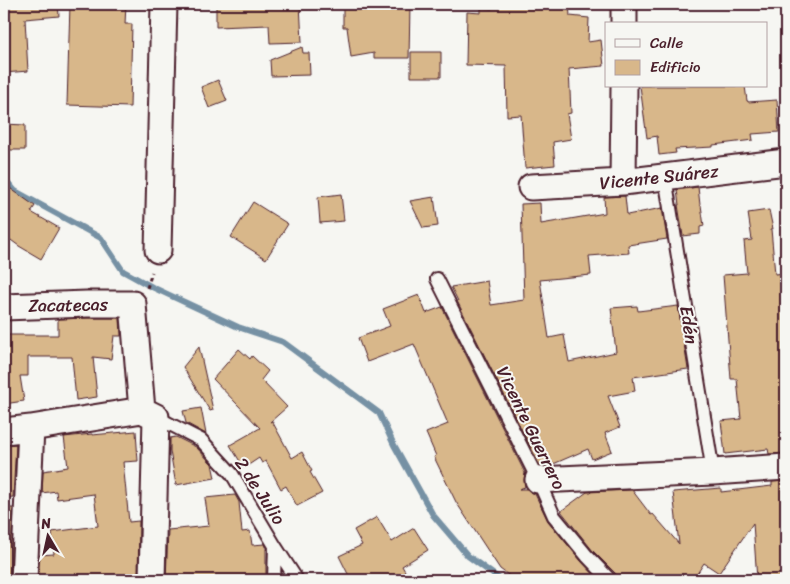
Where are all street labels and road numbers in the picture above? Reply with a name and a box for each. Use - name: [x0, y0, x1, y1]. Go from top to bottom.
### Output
- street label: Vicente Suárez: [598, 155, 720, 199]
- street label: Zacatecas: [28, 288, 109, 322]
- street label: Edén: [670, 304, 708, 347]
- street label: Vicente Guerrero: [487, 361, 575, 495]
- street label: 2 de Julio: [226, 450, 294, 532]

